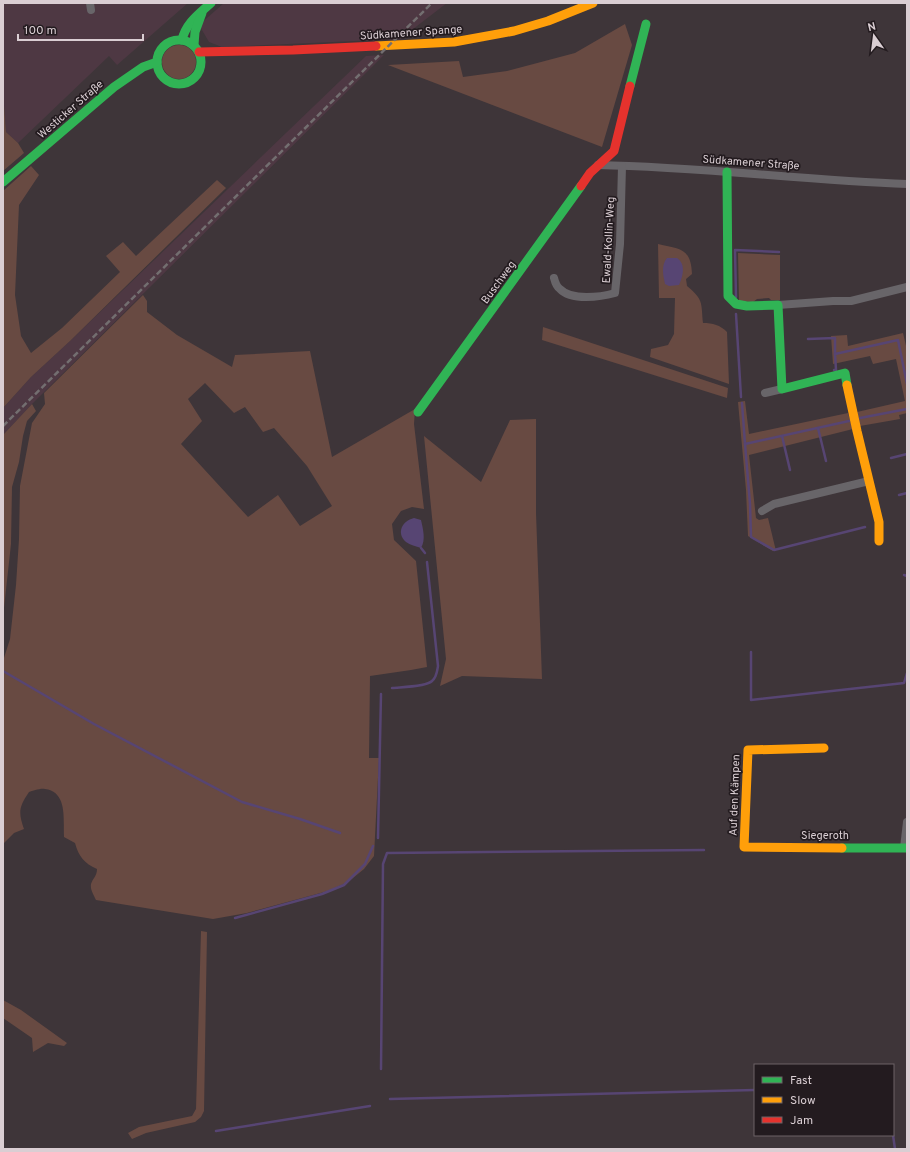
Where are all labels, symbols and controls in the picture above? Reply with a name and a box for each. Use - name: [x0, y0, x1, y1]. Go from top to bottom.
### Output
- scale bar: [18, 16, 143, 42]
- north arrow: [854, 16, 894, 56]
- text: N: [866, 20, 877, 35]
- street label: Südkamener Spange: [359, 22, 463, 44]
- text: 100 m: [24, 23, 57, 39]
- street label: Westicker Straße: [35, 77, 106, 142]
- street label: Südkamener Straße: [702, 153, 800, 173]
- street label: Ewald-Kollin-Weg: [600, 196, 618, 284]
- street label: Buschweg: [478, 258, 519, 307]
- street label: Auf den Kämpen: [727, 754, 743, 836]
- street label: Siegeroth: [801, 829, 849, 843]
- legend: [754, 1064, 894, 1136]
- text: Fast: [790, 1073, 812, 1089]
- text: Slow: [790, 1093, 816, 1109]
- text: Jam: [790, 1113, 813, 1129]

